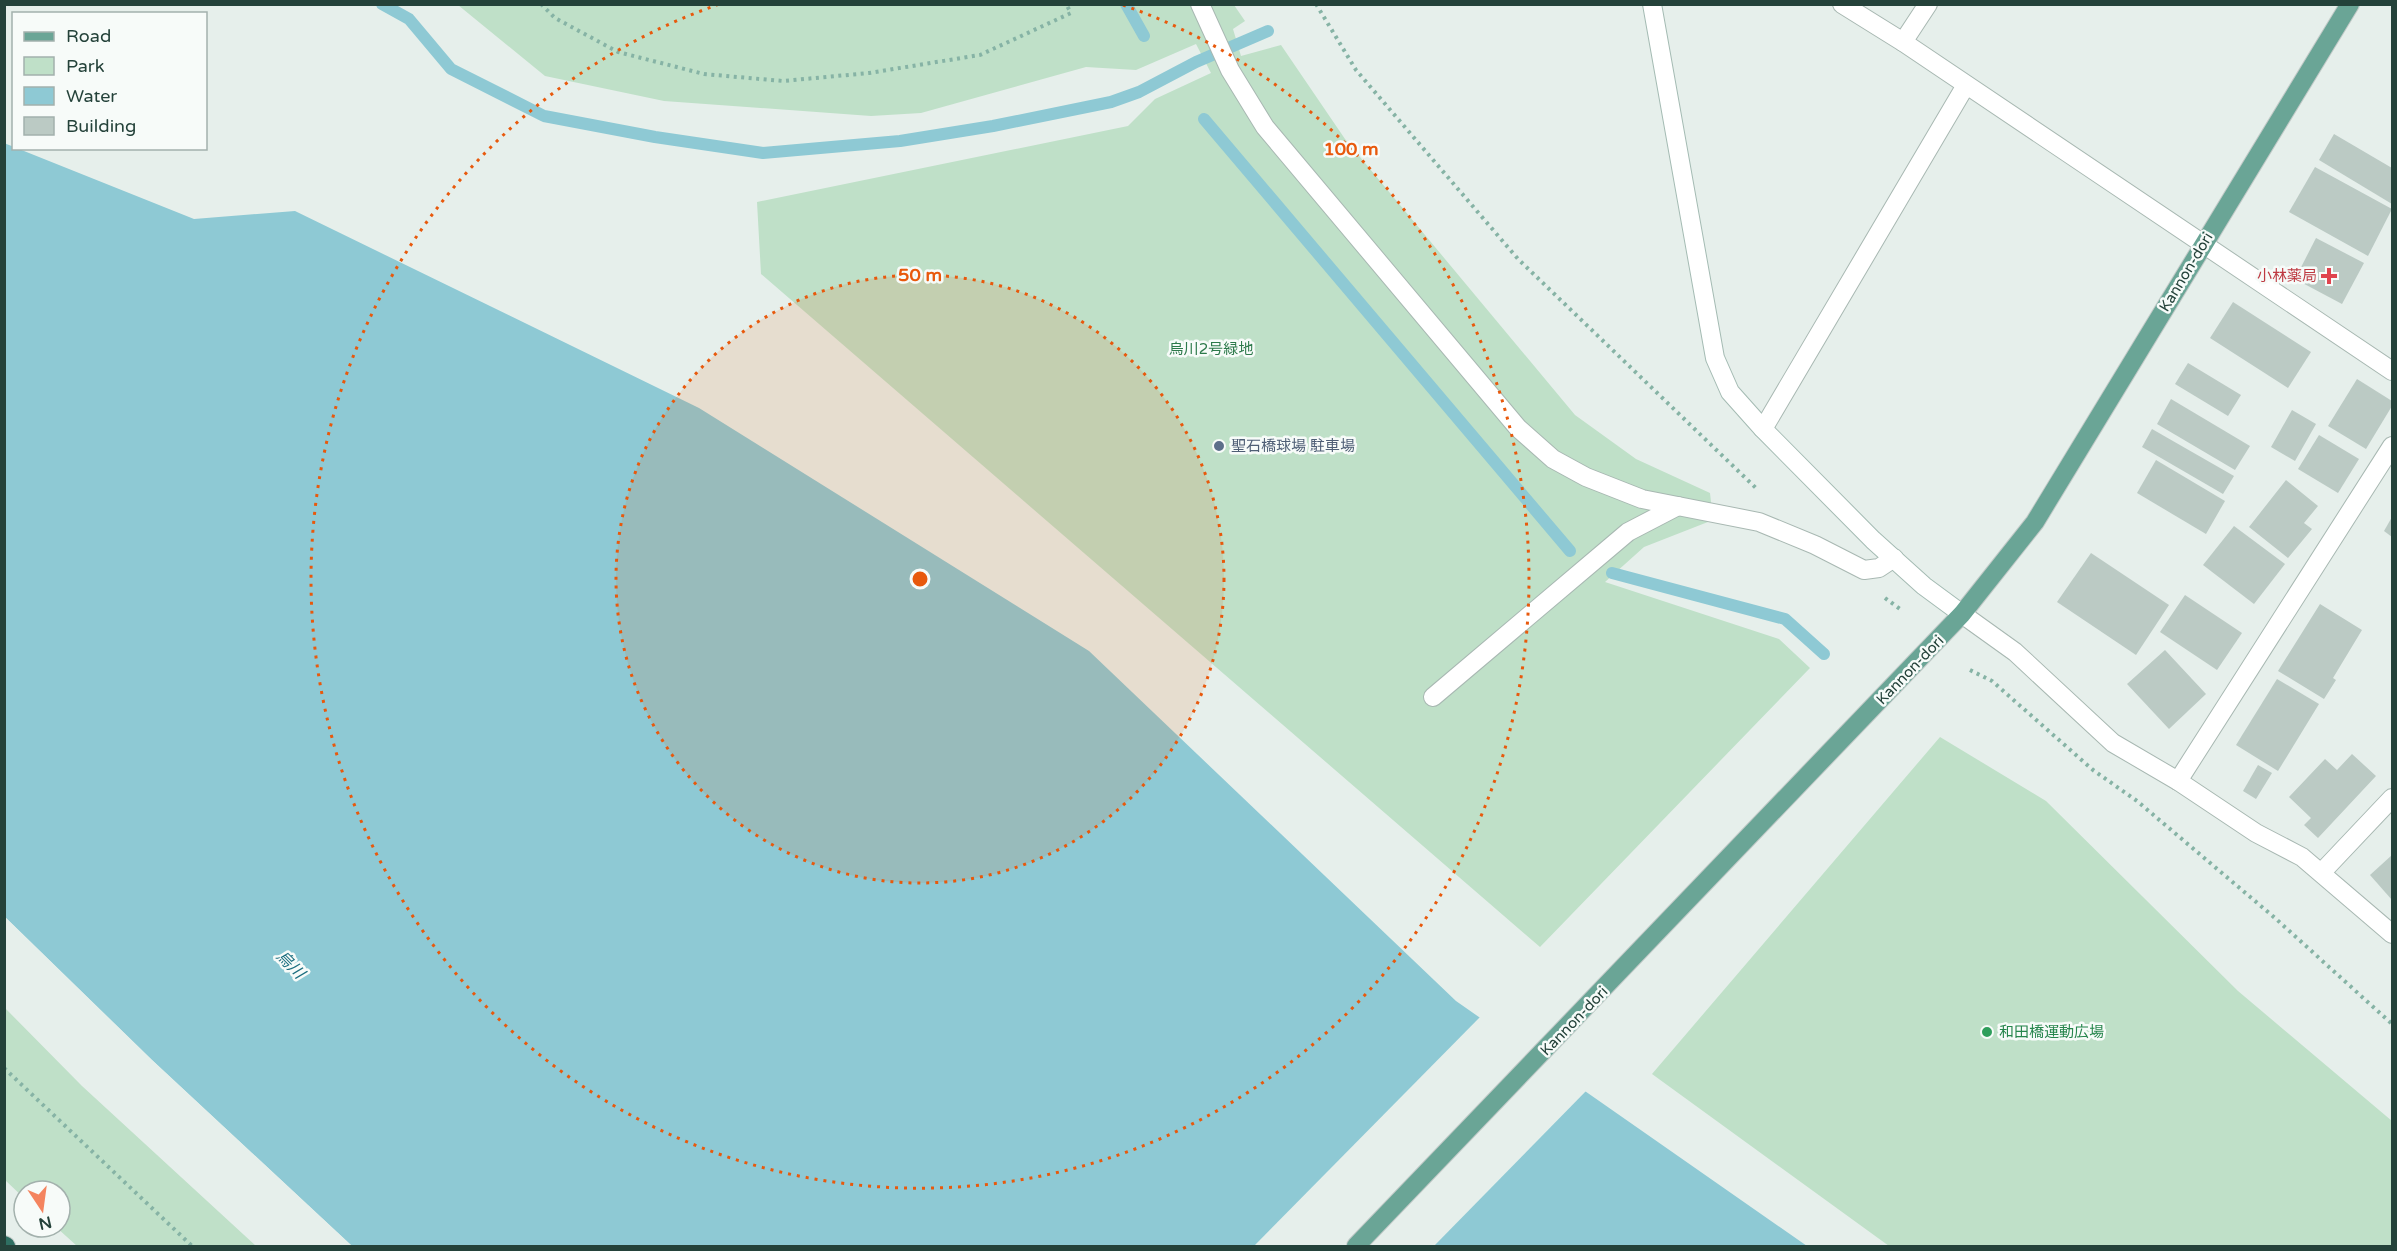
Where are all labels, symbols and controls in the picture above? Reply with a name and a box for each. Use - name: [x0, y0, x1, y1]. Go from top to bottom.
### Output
- legend: [12, 12, 207, 150]
- text: Road: [66, 25, 111, 47]
- text: Park: [66, 55, 105, 77]
- text: Water: [66, 85, 117, 107]
- text: Building: [66, 115, 136, 137]
- text: 100 m: [1323, 138, 1379, 160]
- street label: Kannon-dori: [2155, 229, 2217, 315]
- text: 50 m: [898, 264, 942, 286]
- place label: 小林薬局: [2257, 267, 2317, 285]
- marker: 小林薬局: [2322, 269, 2336, 283]
- park label: 烏川2号緑地: [1169, 340, 1253, 358]
- place label: 聖石橋球場 駐車場: [1231, 437, 1355, 455]
- marker: 聖石橋球場 駐車場: [1212, 439, 1226, 453]
- centre of rings: [910, 569, 930, 589]
- street label: Kannon-dori: [1873, 632, 1947, 708]
- water label: 烏川: [272, 946, 310, 985]
- street label: Kannon-dori: [1537, 983, 1611, 1059]
- place label: 和田橋運動広場: [1999, 1023, 2104, 1041]
- marker: 和田橋運動広場: [1980, 1025, 1994, 1039]
- north arrow: [12, 1179, 72, 1239]
- text: N: [37, 1211, 54, 1234]

